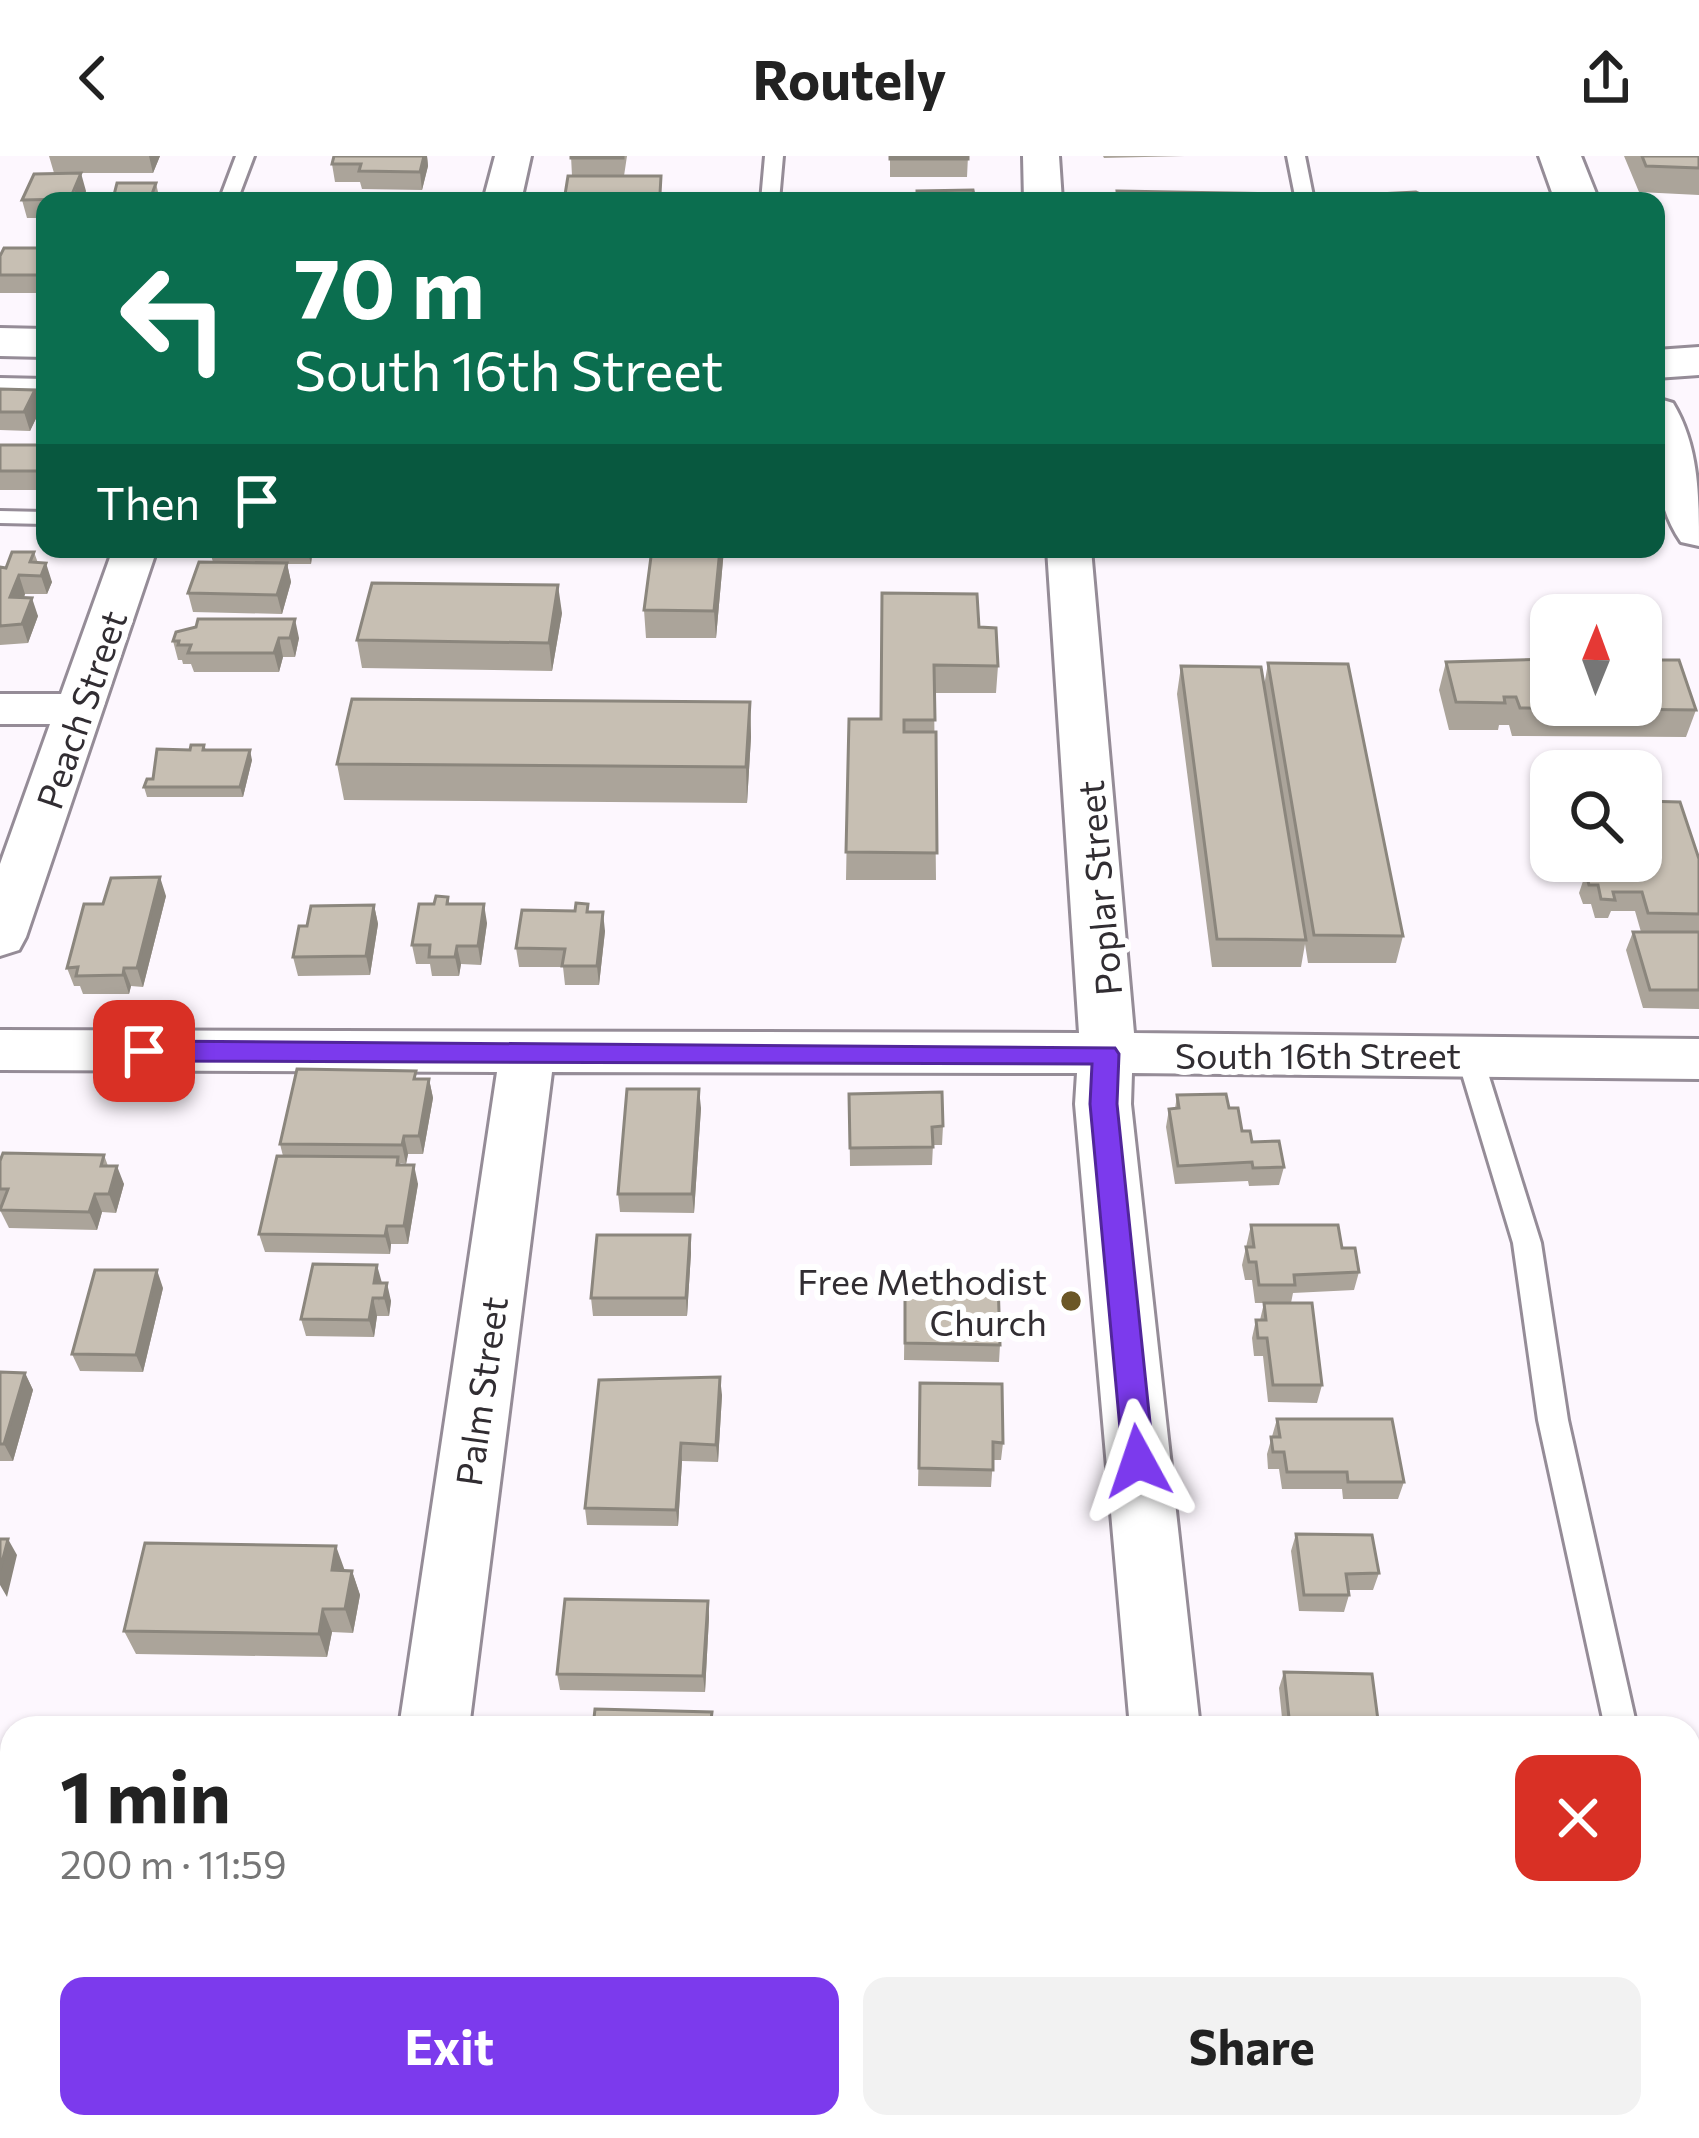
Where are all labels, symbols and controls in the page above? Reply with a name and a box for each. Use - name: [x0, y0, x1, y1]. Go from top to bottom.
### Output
- icon: back: [60, 45, 126, 111]
- text: Routely: [753, 45, 946, 111]
- icon: share: [1573, 45, 1639, 111]
- text: 70 m: [294, 234, 485, 336]
- icon: left: [96, 240, 252, 396]
- text: South 16th Street: [294, 336, 723, 402]
- icon: arrive: [224, 468, 290, 534]
- text: Then: [96, 474, 200, 529]
- north arrow: [1530, 594, 1662, 726]
- map controls: [1530, 594, 1662, 882]
- street label: Peach Street: [26, 604, 134, 814]
- button: search: [1530, 750, 1662, 882]
- street label: Poplar Street: [1067, 779, 1129, 997]
- pin: [93, 1000, 195, 1102]
- icon: arrive: [111, 1018, 177, 1084]
- street label: South 16th Street: [1175, 1032, 1461, 1076]
- place label: Free Methodist Church: [797, 1258, 1047, 1343]
- marker: Free Methodist Church: [1058, 1288, 1084, 1314]
- street label: Palm Street: [445, 1294, 515, 1488]
- position arrow: [1075, 1398, 1201, 1524]
- text: 1 min: [60, 1750, 231, 1838]
- button: close: [1515, 1755, 1641, 1881]
- text: 200 m · 11:59: [60, 1839, 287, 1887]
- button: Exit: [60, 1977, 839, 2115]
- button: Share: [863, 1977, 1641, 2115]

